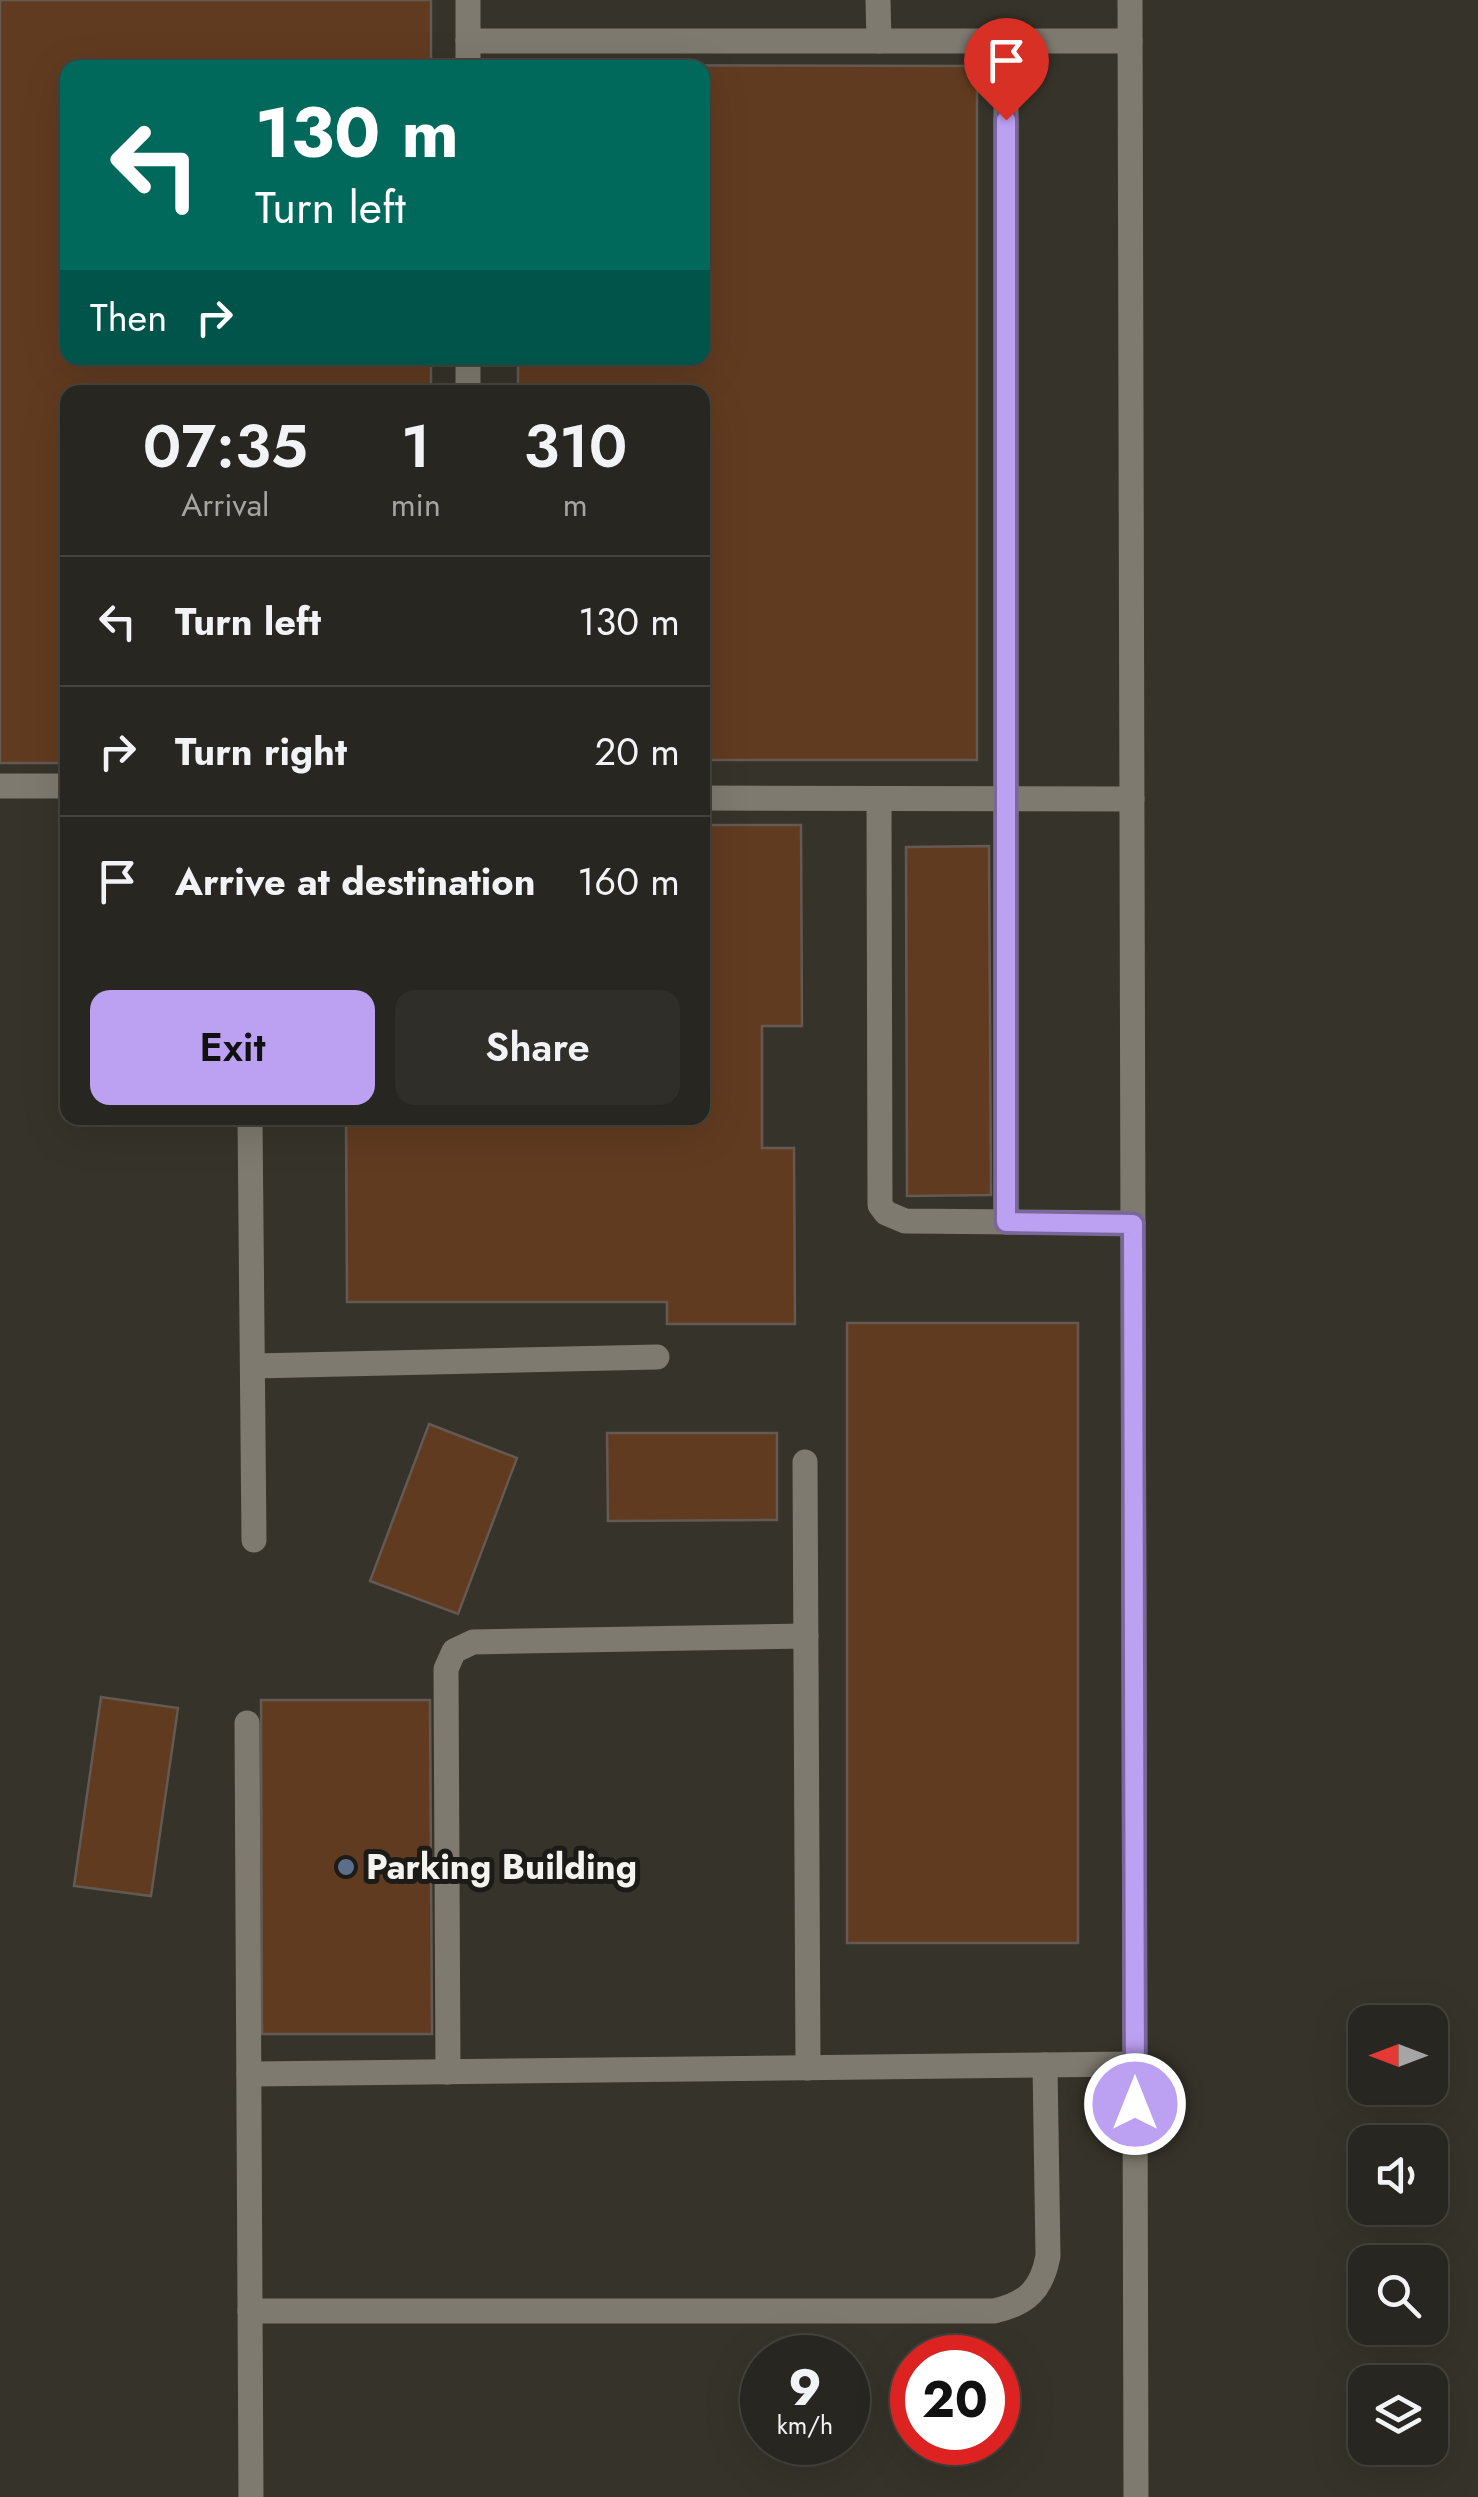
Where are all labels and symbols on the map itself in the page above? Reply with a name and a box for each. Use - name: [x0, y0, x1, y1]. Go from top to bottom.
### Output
- pin: [964, 18, 1049, 121]
- place label: Parking Building: [366, 1842, 637, 1892]
- marker: Parking Building: [335, 1856, 357, 1878]
- north arrow: [1348, 2005, 1448, 2105]
- position arrow: [1083, 2052, 1187, 2156]
- speed limit sign: 20: [890, 2335, 1020, 2465]

